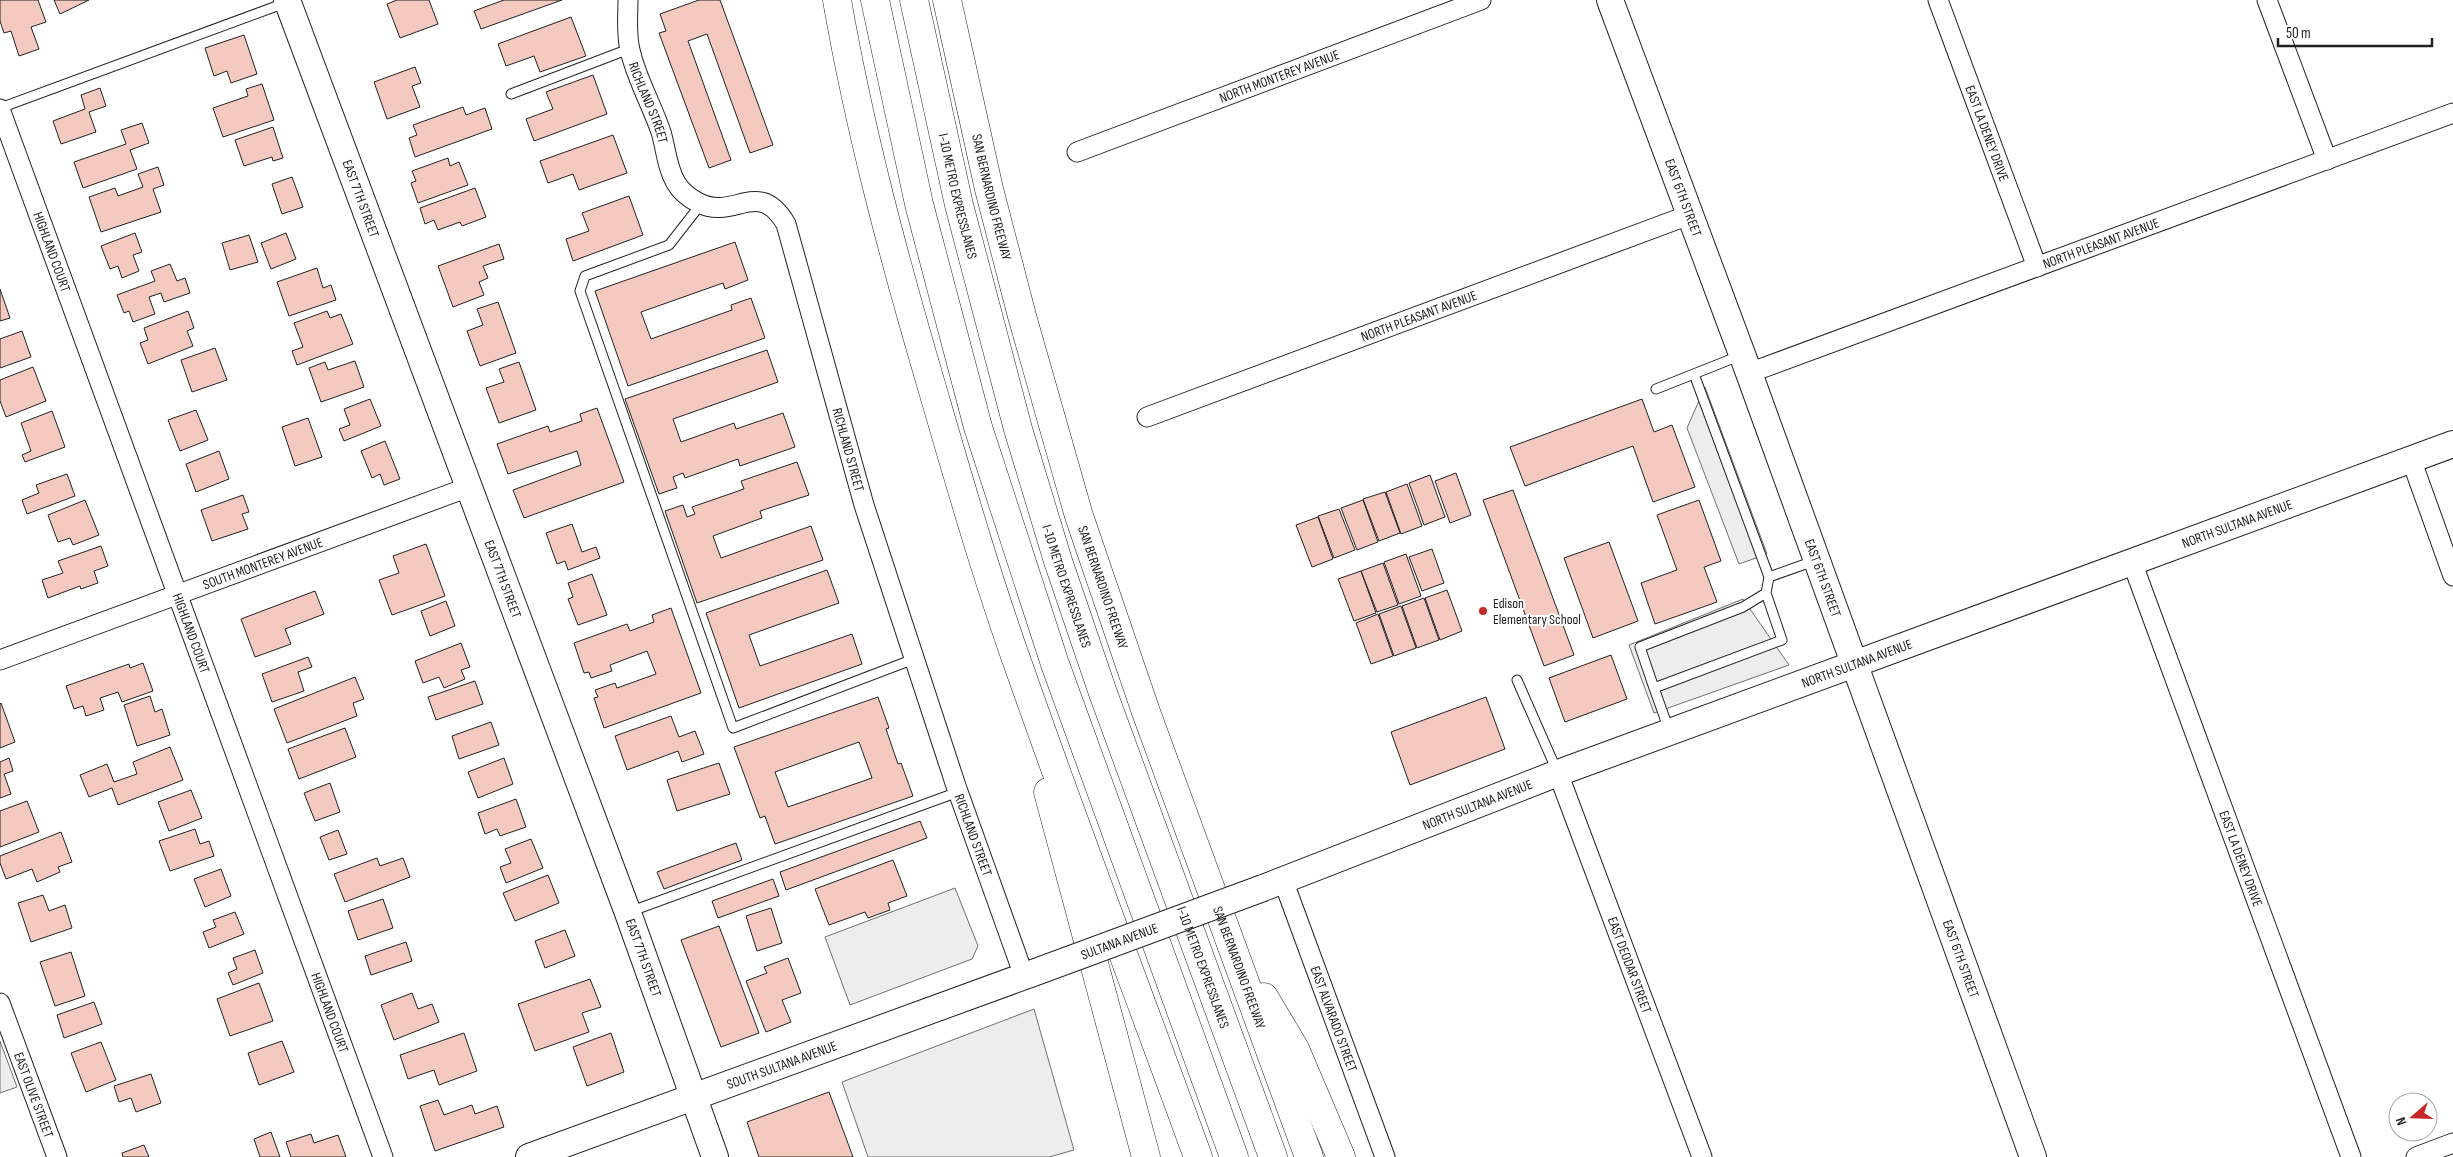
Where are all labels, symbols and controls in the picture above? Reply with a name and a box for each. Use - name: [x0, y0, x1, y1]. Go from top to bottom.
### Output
- scale bar: [2278, 15, 2432, 47]
- text: 50 m: [2286, 24, 2311, 43]
- street label: NORTH MONTEREY AVENUE: [1217, 46, 1342, 107]
- street label: RICHLAND STREET: [625, 60, 672, 145]
- street label: EAST LA DENEY DRIVE: [1961, 83, 2013, 184]
- street label: I-10 METRO EXPRESSLANES: [935, 132, 981, 261]
- street label: SAN BERNARDINO FREEWAY: [968, 132, 1015, 262]
- street label: EAST 7TH STREET: [338, 157, 383, 240]
- street label: EAST 6TH STREET: [1661, 157, 1706, 240]
- street label: HIGHLAND COURT: [29, 209, 74, 295]
- street label: NORTH PLEASANT AVENUE: [2040, 214, 2162, 273]
- street label: NORTH PLEASANT AVENUE: [1358, 287, 1480, 346]
- street label: RICHLAND STREET: [828, 406, 868, 494]
- street label: NORTH SULTANA AVENUE: [2179, 496, 2295, 552]
- street label: I-10 METRO EXPRESSLANES: [1038, 523, 1095, 650]
- street label: SAN BERNARDINO FREEWAY: [1074, 524, 1132, 651]
- street label: SOUTH MONTEREY AVENUE: [201, 534, 325, 593]
- street label: EAST 6TH STREET: [1801, 537, 1845, 620]
- street label: EAST 7TH STREET: [480, 538, 525, 621]
- street label: HIGHLAND COURT: [169, 591, 214, 676]
- place label: Edison Elementary School: [1493, 595, 1581, 628]
- marker: Edison Elementary School: [1477, 605, 1489, 617]
- street label: NORTH SULTANA AVENUE: [1799, 635, 1915, 692]
- street label: NORTH SULTANA AVENUE: [1420, 776, 1535, 834]
- street label: RICHLAND STREET: [951, 792, 996, 879]
- street label: EAST LA DENEY DRIVE: [2215, 808, 2266, 909]
- street label: I-10 METRO EXPRESSLANES: [1173, 904, 1233, 1031]
- street label: SAN BERNARDINO FREEWAY: [1209, 904, 1269, 1031]
- street label: EAST DEODAR STREET: [1604, 915, 1655, 1016]
- street label: EAST 7TH STREET: [622, 916, 665, 1000]
- street label: EAST 6TH STREET: [1939, 917, 1983, 1001]
- street label: SULTANA AVENUE: [1078, 919, 1161, 964]
- street label: EAST ALVARADO STREET: [1306, 964, 1361, 1075]
- street label: HIGHLAND COURT: [307, 970, 352, 1055]
- street label: SOUTH SULTANA AVENUE: [724, 1037, 840, 1093]
- street label: EAST OLIVE STREET: [10, 1050, 57, 1141]
- north arrow: [2388, 1092, 2438, 1142]
- text: N: [2392, 1115, 2411, 1128]

